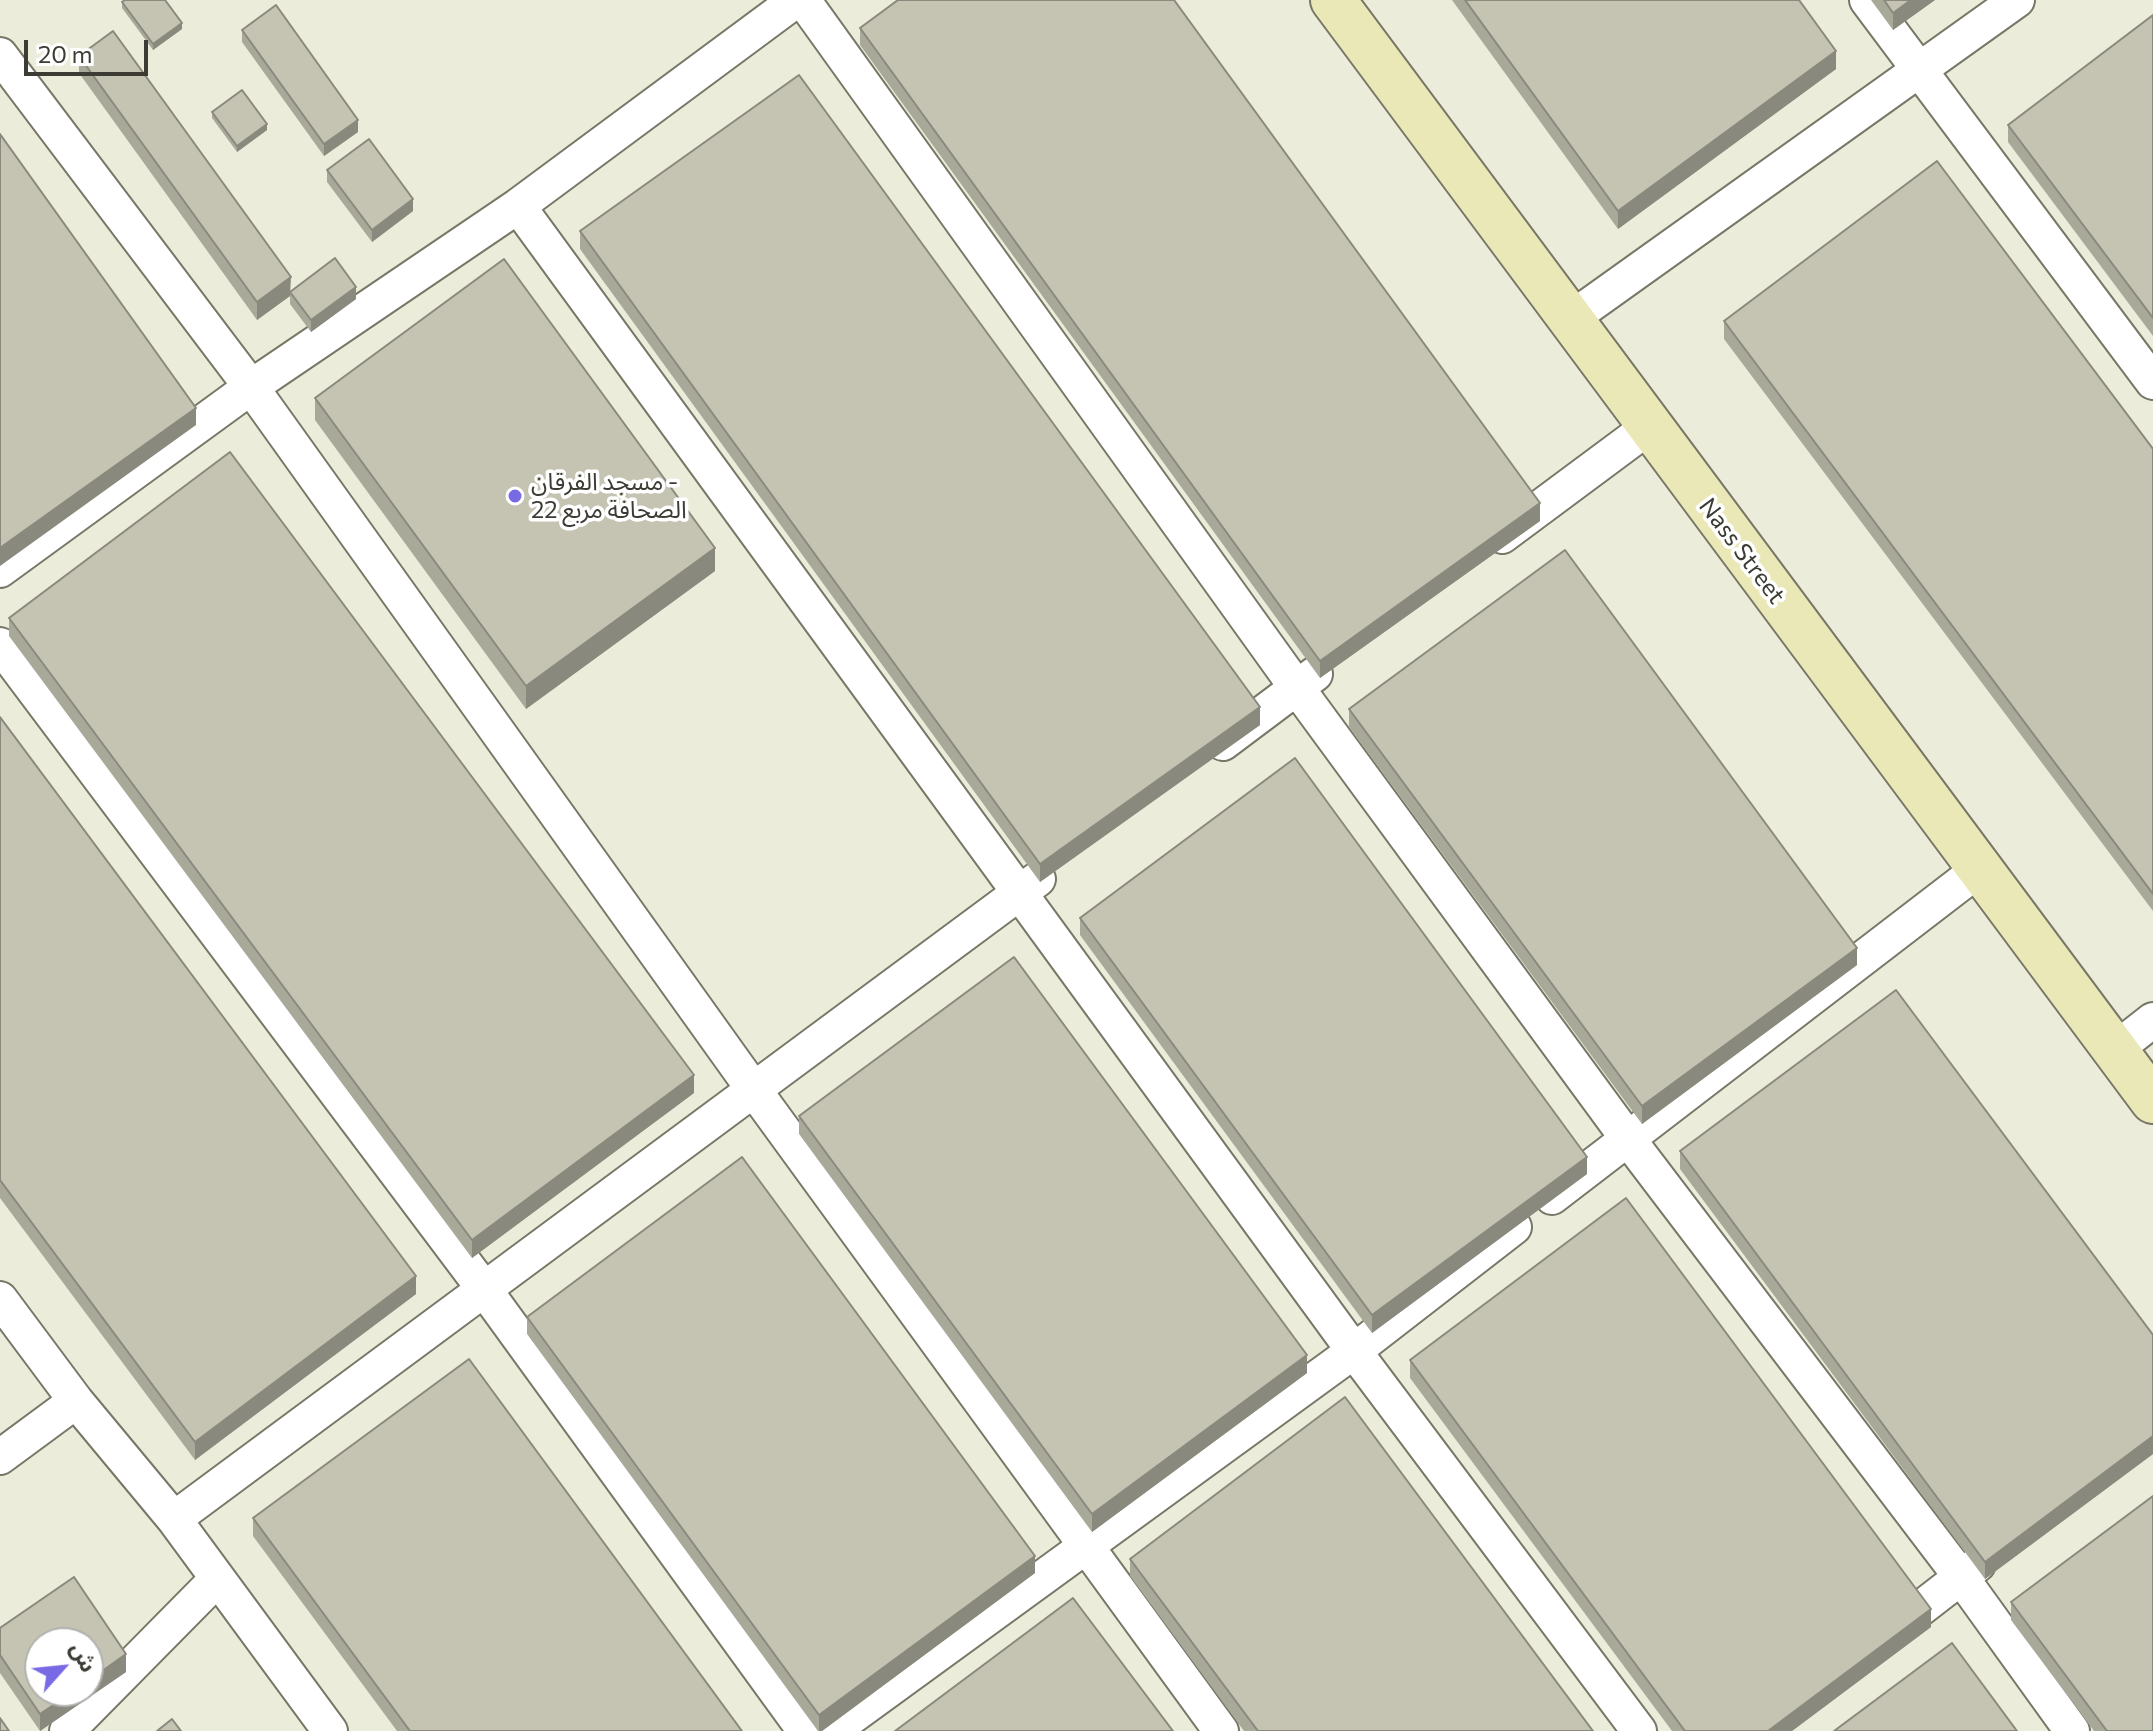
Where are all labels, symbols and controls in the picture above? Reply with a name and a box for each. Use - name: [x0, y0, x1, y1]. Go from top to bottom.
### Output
- scale bar: [28, 24, 152, 74]
- text: 20 m: [38, 39, 92, 68]
- place label: مسجد الفرقان - الصحافة مربع 22: [531, 468, 687, 524]
- marker: مسجد الفرقان - الصحافة مربع 22: [506, 487, 524, 505]
- street label: Nass Street: [1693, 492, 1791, 610]
- north arrow: [24, 1627, 104, 1707]
- text: ش: [65, 1637, 103, 1676]

